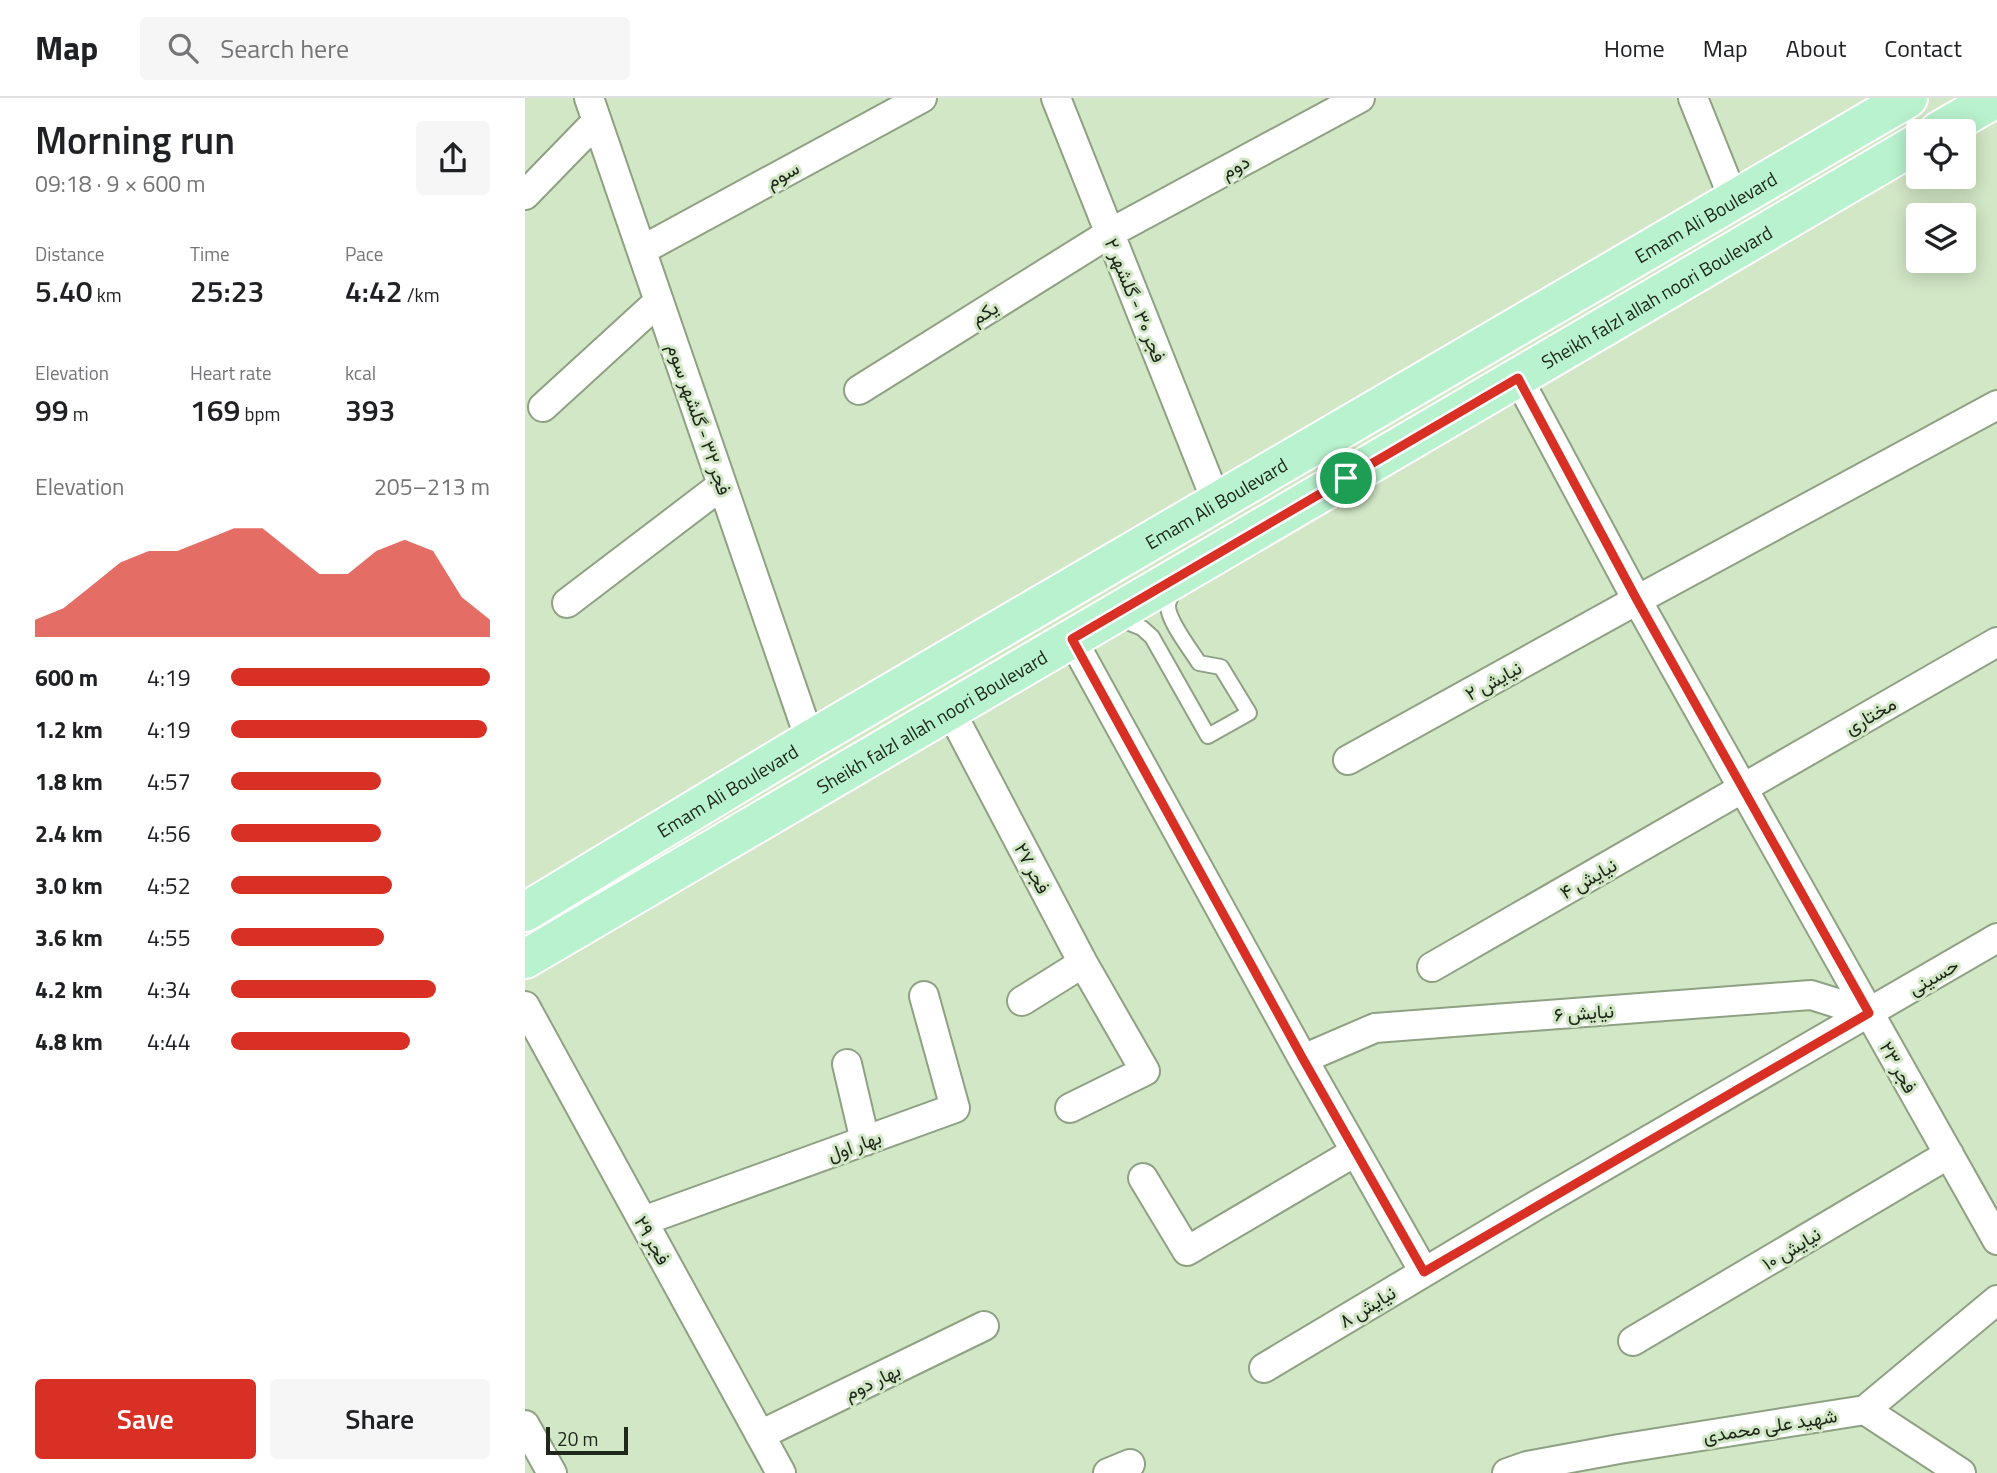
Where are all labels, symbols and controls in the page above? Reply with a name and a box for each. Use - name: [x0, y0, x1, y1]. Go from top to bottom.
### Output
- search box: [140, 17, 630, 80]
- text: Map: [35, 23, 98, 73]
- icon: search: [164, 29, 202, 67]
- text: Search here: [220, 29, 349, 68]
- text: Home: [1604, 30, 1665, 66]
- text: Map: [1703, 30, 1748, 66]
- text: About: [1786, 30, 1846, 66]
- text: Contact: [1884, 30, 1962, 66]
- text: Morning run: [35, 111, 235, 169]
- map controls: [1906, 119, 1976, 273]
- button: locate: [1906, 119, 1976, 189]
- button: share: [416, 121, 490, 195]
- street label: دوم: [1215, 146, 1255, 186]
- street label: سوم: [760, 153, 804, 195]
- street label: Emam Ali Boulevard: [1629, 163, 1782, 270]
- text: 09:18 · 9 × 600 m: [35, 166, 205, 201]
- button: layers: [1906, 203, 1976, 273]
- street label: Sheikh falzl allah noori Boulevard: [1535, 217, 1777, 375]
- street label: فجر ۳۰ - گلشهر ۲: [1098, 233, 1174, 367]
- text: Distance: [35, 239, 104, 268]
- text: Time: [190, 239, 230, 268]
- text: Pace: [345, 239, 383, 268]
- text: 5.40: [35, 268, 93, 314]
- text: 25:23: [190, 268, 264, 314]
- text: 4:42: [345, 268, 403, 314]
- text: km: [93, 280, 122, 309]
- text: /km: [403, 280, 440, 309]
- street label: یکم: [965, 292, 1003, 332]
- street label: فجر ۳۲ - گلشهر سوم: [660, 339, 740, 499]
- text: Elevation: [35, 358, 109, 387]
- text: Heart rate: [190, 358, 272, 387]
- text: kcal: [345, 358, 376, 387]
- text: 99: [35, 387, 69, 433]
- text: 169: [190, 387, 240, 433]
- text: 393: [345, 387, 395, 433]
- text: m: [69, 399, 89, 428]
- text: bpm: [240, 399, 280, 428]
- pin: [1316, 448, 1376, 508]
- street label: Emam Ali Boulevard: [1139, 450, 1293, 556]
- icon: arrive: [1327, 459, 1365, 497]
- text: Elevation: [35, 469, 124, 504]
- text: 205–213 m: [374, 469, 490, 504]
- street label: Sheikh falzl allah noori Boulevard: [810, 642, 1052, 800]
- street label: نیایش ۲: [1459, 653, 1527, 707]
- text: 600 m: [35, 660, 98, 695]
- text: 4:19: [147, 660, 191, 695]
- street label: مختاری: [1839, 689, 1901, 741]
- text: 1.2 km: [35, 712, 103, 747]
- text: 4:19: [147, 712, 191, 747]
- street label: Emam Ali Boulevard: [651, 736, 803, 844]
- text: 1.8 km: [35, 764, 103, 799]
- text: 4:57: [147, 764, 191, 799]
- text: 2.4 km: [35, 816, 103, 851]
- text: 4:56: [147, 816, 191, 851]
- street label: فجر ۲۷: [1007, 837, 1059, 899]
- street label: نیایش ۴: [1554, 850, 1622, 906]
- text: 3.0 km: [35, 868, 103, 903]
- text: 4:52: [147, 868, 191, 903]
- text: 3.6 km: [35, 920, 103, 955]
- text: 4:55: [147, 920, 191, 955]
- street label: حسینی: [1902, 950, 1964, 1002]
- text: 4.2 km: [35, 972, 103, 1007]
- text: 4:34: [147, 972, 191, 1007]
- street label: نیایش ۶: [1553, 995, 1615, 1029]
- text: 4.8 km: [35, 1024, 103, 1059]
- text: 4:44: [147, 1024, 191, 1059]
- street label: فجر ۲۳: [1873, 1036, 1925, 1098]
- street label: بهار اول: [823, 1122, 885, 1168]
- street label: فجر ۲۹: [628, 1210, 678, 1270]
- street label: نیایش ۱۰: [1756, 1219, 1826, 1277]
- street label: نیایش ۸: [1333, 1278, 1401, 1334]
- street label: بهار دوم: [839, 1355, 905, 1407]
- button: Save: [35, 1379, 256, 1459]
- button: Share: [270, 1379, 490, 1459]
- street label: شهید علی محمدی: [1701, 1400, 1839, 1450]
- scale bar: [546, 1424, 628, 1456]
- text: 20 m: [557, 1424, 598, 1453]

